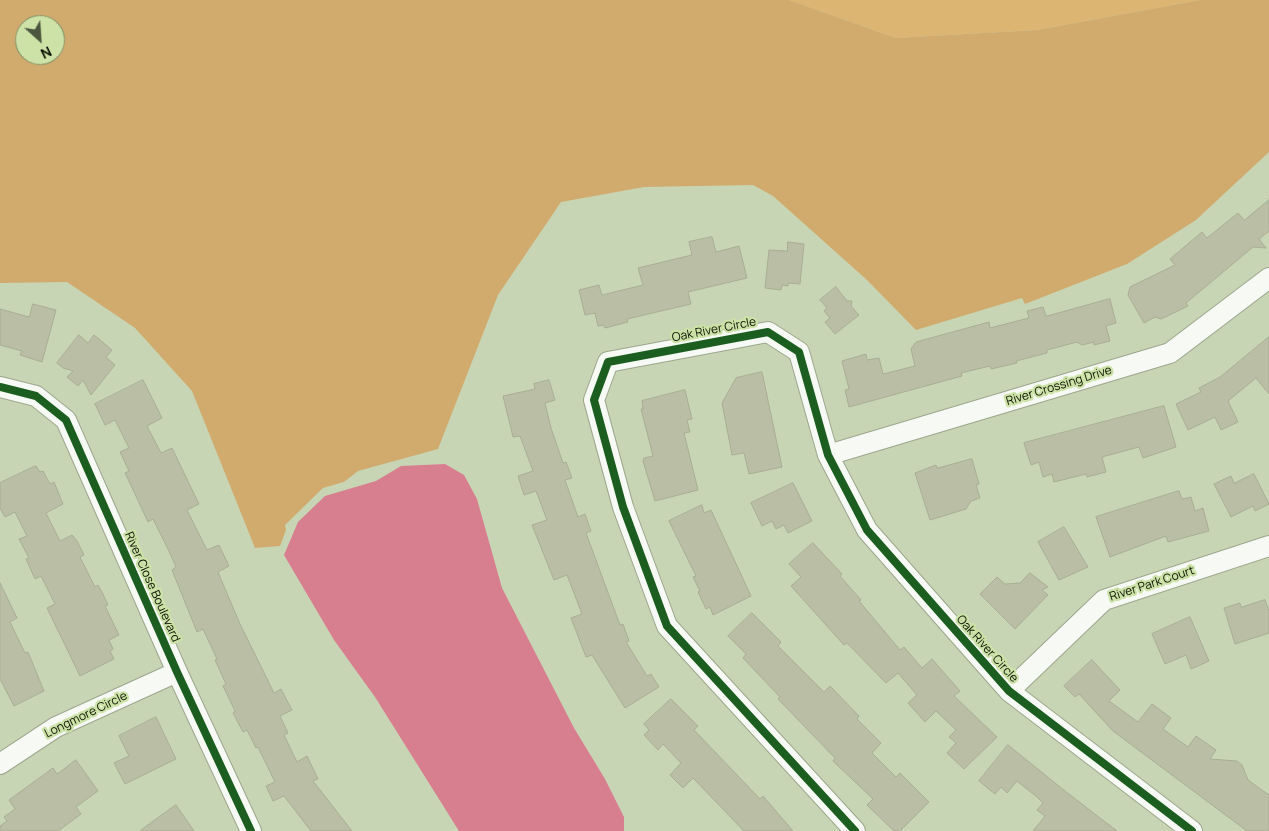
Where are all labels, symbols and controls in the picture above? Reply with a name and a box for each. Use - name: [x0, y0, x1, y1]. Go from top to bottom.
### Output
- north arrow: [15, 15, 65, 65]
- text: N: [38, 42, 55, 64]
- street label: Oak River Circle: [671, 315, 757, 345]
- street label: River Crossing Drive: [1004, 363, 1114, 409]
- street label: River Close Boulevard: [121, 530, 183, 644]
- street label: River Park Court: [1108, 564, 1196, 604]
- street label: Oak River Circle: [953, 612, 1021, 686]
- street label: Longmore Circle: [42, 689, 130, 741]

